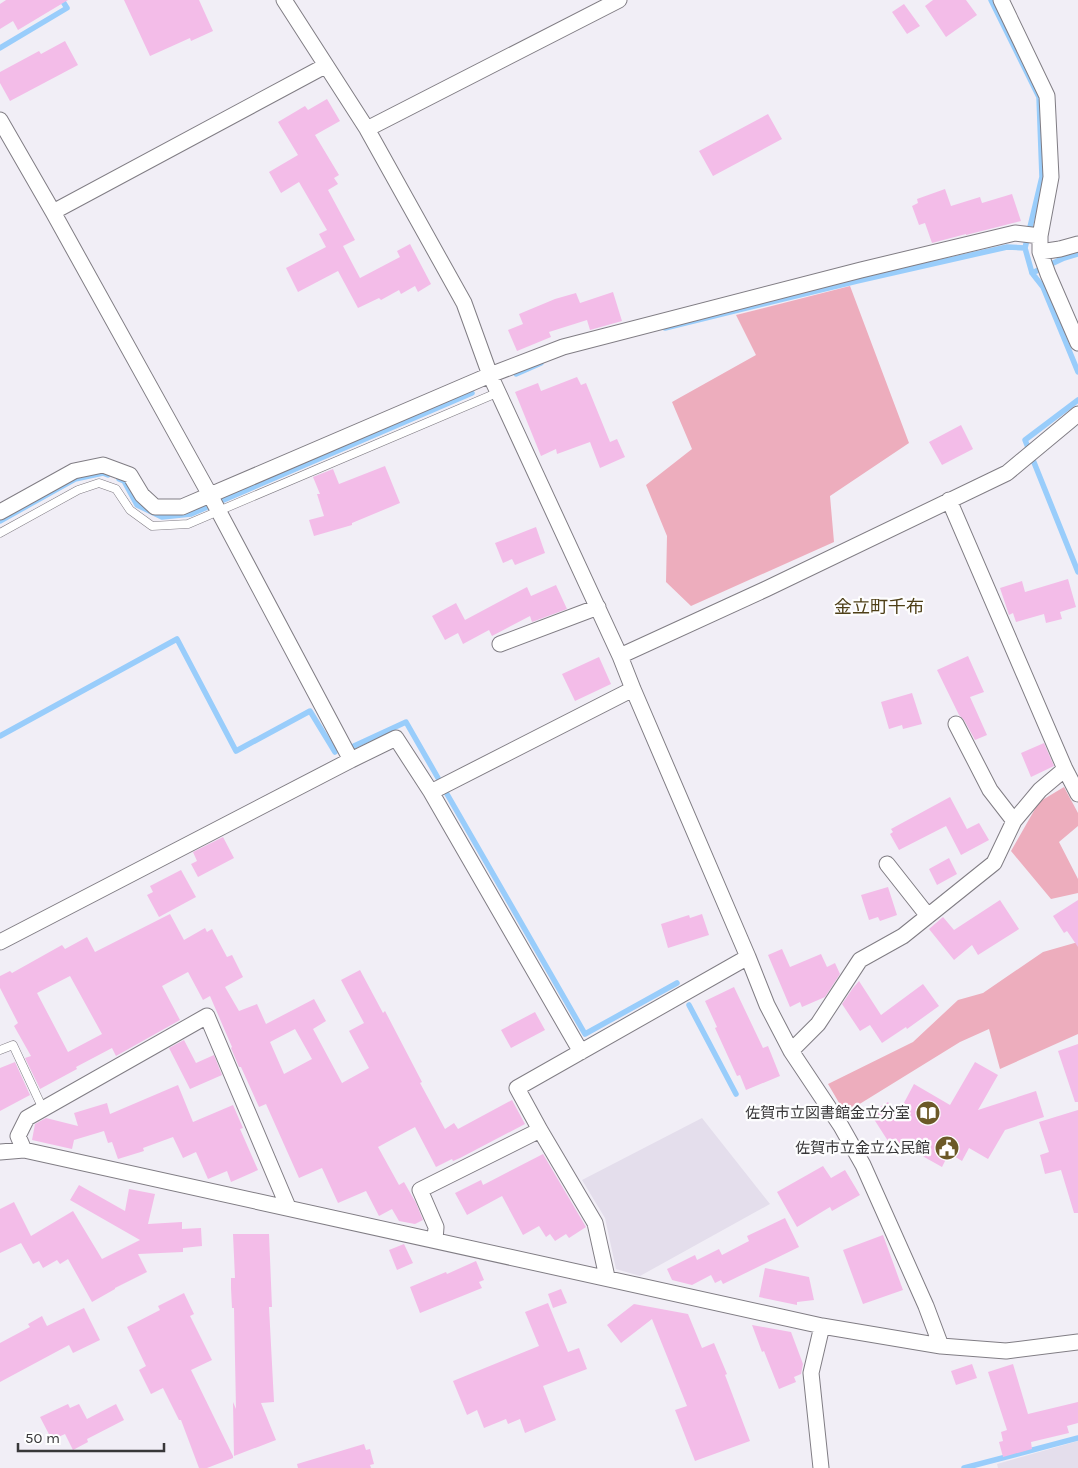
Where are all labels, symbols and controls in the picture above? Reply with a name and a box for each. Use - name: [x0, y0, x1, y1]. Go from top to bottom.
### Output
- district label: 金立町千布: [834, 596, 924, 618]
- library icon: 佐賀市立図書館金立分室: [915, 1100, 941, 1126]
- place label: 佐賀市立図書館金立分室: [745, 1104, 910, 1122]
- public building icon: 佐賀市立金立公民館: [934, 1135, 960, 1161]
- place label: 佐賀市立金立公民館: [795, 1139, 930, 1157]
- scale bar: [18, 1420, 164, 1452]
- text: 50 m: [25, 1429, 60, 1447]

